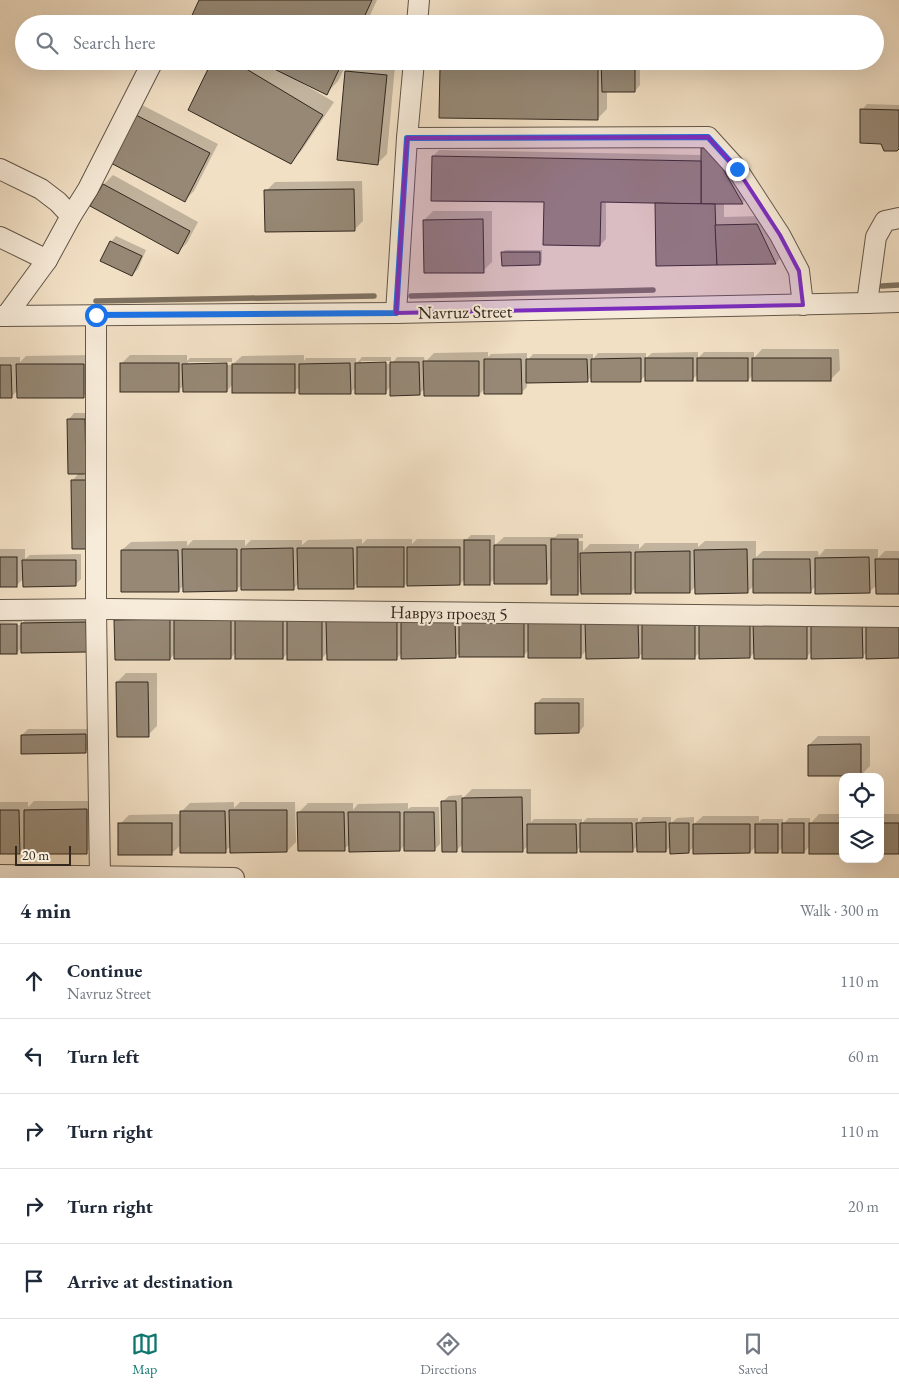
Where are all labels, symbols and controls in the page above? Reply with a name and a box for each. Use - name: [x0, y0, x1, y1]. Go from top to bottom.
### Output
- search box: [15, 15, 884, 70]
- icon: search: [33, 29, 61, 57]
- text: Search here: [73, 30, 155, 55]
- route end: [726, 158, 749, 181]
- street label: Navruz Street: [418, 299, 513, 324]
- route start: [85, 304, 108, 327]
- street label: Навруз проезд 5: [390, 600, 508, 625]
- map controls: [839, 773, 884, 863]
- button: locate: [839, 773, 884, 818]
- button: layers: [839, 818, 884, 863]
- scale bar: [15, 843, 71, 866]
- text: 20 m: [22, 846, 49, 864]
- text: 4 min: [20, 897, 71, 924]
- text: Walk · 300 m: [800, 900, 879, 921]
- text: Continue: [67, 958, 142, 983]
- icon: ahead: [20, 967, 48, 995]
- text: 110 m: [840, 971, 879, 992]
- text: Navruz Street: [67, 983, 151, 1004]
- icon: left: [20, 1042, 48, 1070]
- text: Turn left: [67, 1044, 139, 1069]
- text: 60 m: [848, 1046, 879, 1067]
- icon: right: [20, 1117, 48, 1145]
- text: Turn right: [67, 1119, 153, 1144]
- text: 110 m: [840, 1121, 879, 1142]
- icon: right: [20, 1192, 48, 1220]
- text: Turn right: [67, 1194, 153, 1219]
- text: 20 m: [848, 1196, 879, 1217]
- icon: arrive: [20, 1267, 48, 1295]
- text: Arrive at destination: [67, 1269, 233, 1294]
- tab: Map: [131, 1330, 159, 1378]
- tab: Directions: [420, 1330, 477, 1378]
- tab: Saved: [738, 1330, 768, 1378]

